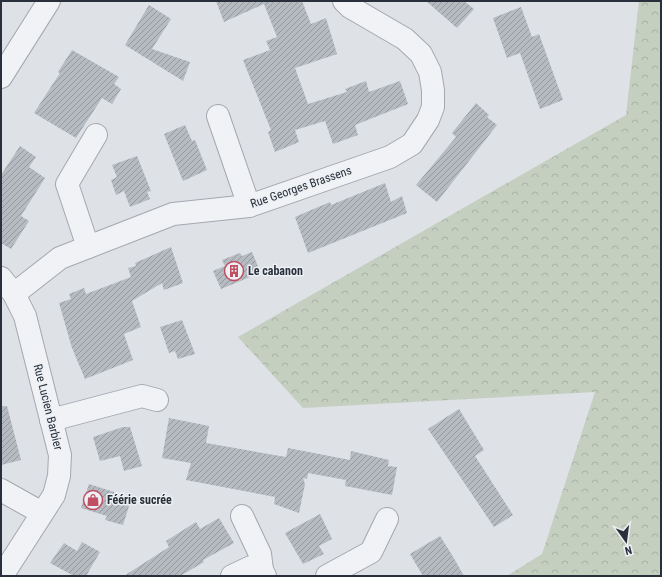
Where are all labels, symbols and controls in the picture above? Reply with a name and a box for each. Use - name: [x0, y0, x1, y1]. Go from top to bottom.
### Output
- street label: Rue Georges Brassens: [249, 163, 353, 211]
- building icon: Le cabanon: [223, 260, 245, 282]
- place label: Le cabanon: [248, 264, 303, 278]
- street label: Rue Lucien Barbier: [31, 363, 66, 452]
- shop icon: Féérie sucrée: [82, 489, 104, 511]
- place label: Féérie sucrée: [107, 493, 172, 507]
- north arrow: [606, 521, 646, 561]
- text: N: [623, 543, 633, 557]

